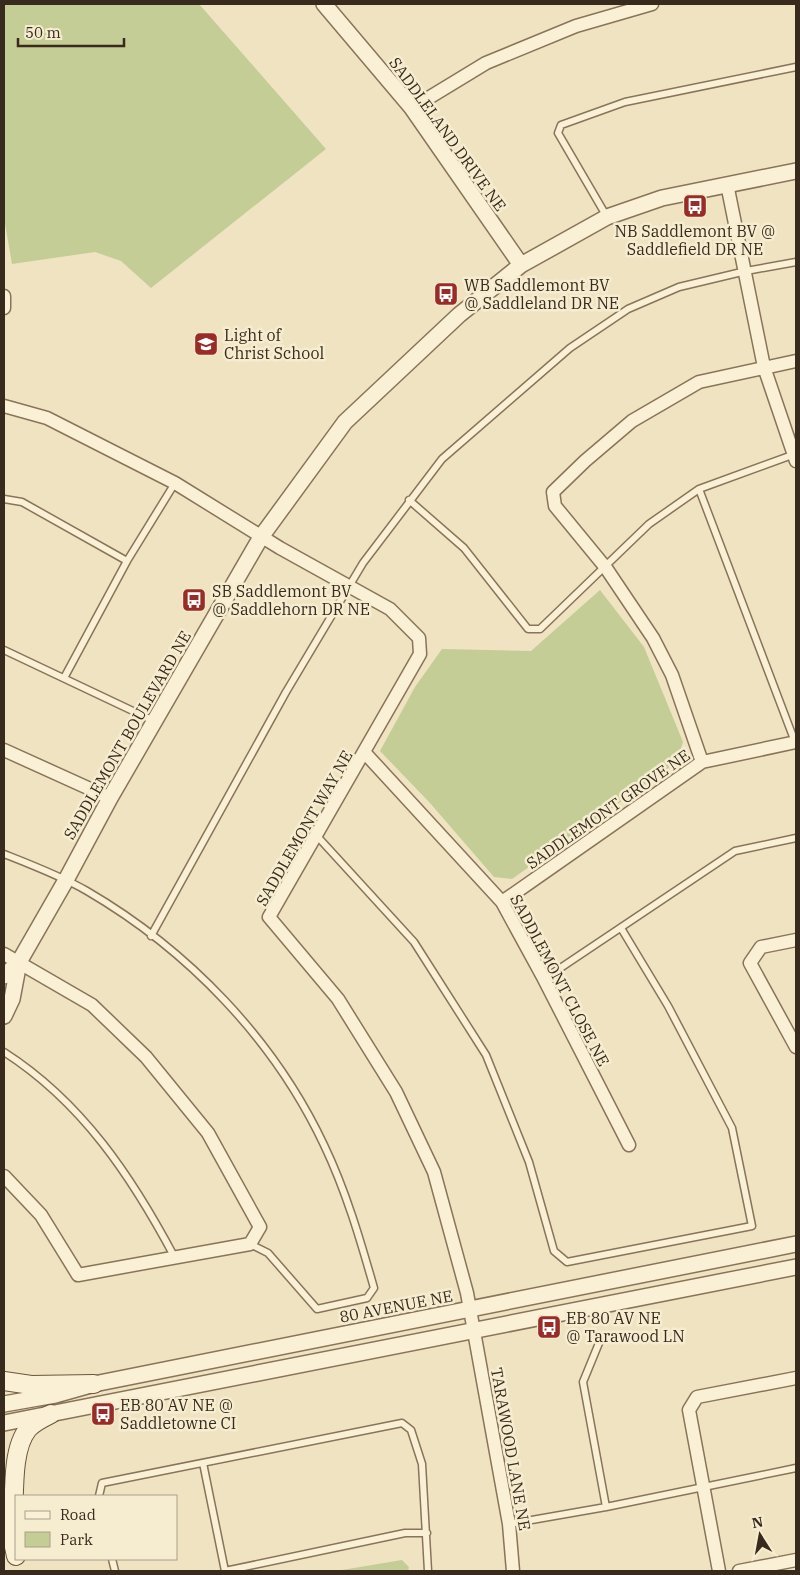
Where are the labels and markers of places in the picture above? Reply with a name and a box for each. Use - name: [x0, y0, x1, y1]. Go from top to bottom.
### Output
- bus stop icon: NB Saddlemont BV @ Saddlefield DR NE: [682, 193, 708, 219]
- place label: NB Saddlemont BV @ Saddlefield DR NE: [614, 221, 776, 259]
- place label: WB Saddlemont BV @ Saddleland DR NE: [464, 275, 619, 313]
- bus stop icon: WB Saddlemont BV @ Saddleland DR NE: [433, 281, 459, 307]
- place label: Light of Christ School: [224, 325, 324, 363]
- school or university icon: Light of Christ School: [193, 331, 219, 357]
- place label: SB Saddlemont BV @ Saddlehorn DR NE: [212, 581, 370, 619]
- bus stop icon: SB Saddlemont BV @ Saddlehorn DR NE: [181, 587, 207, 613]
- place label: EB 80 AV NE @ Tarawood LN: [566, 1308, 685, 1346]
- bus stop icon: EB 80 AV NE @ Tarawood LN: [536, 1314, 562, 1340]
- place label: EB 80 AV NE @ Saddletowne CI: [120, 1395, 236, 1433]
- bus stop icon: EB 80 AV NE @ Saddletowne CI: [90, 1401, 116, 1427]

